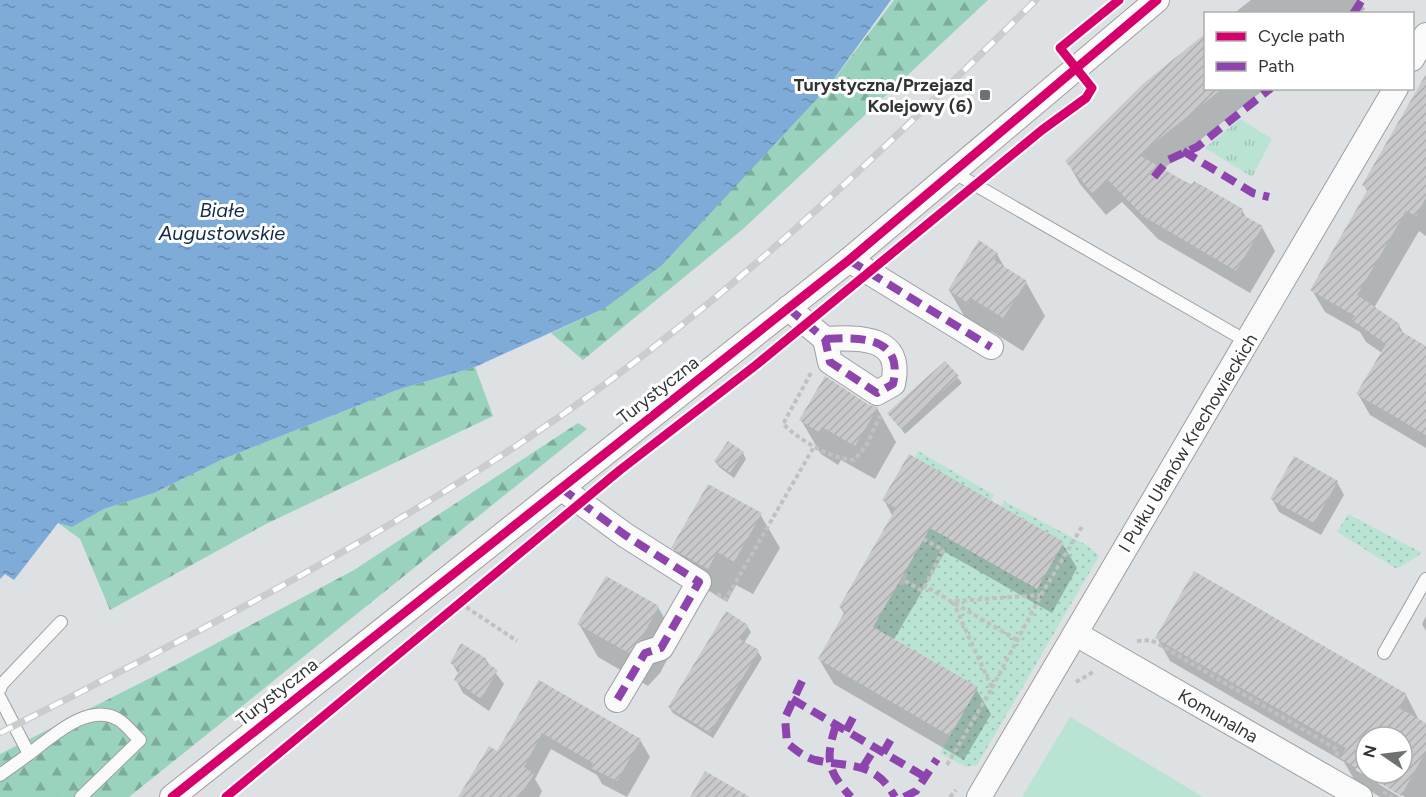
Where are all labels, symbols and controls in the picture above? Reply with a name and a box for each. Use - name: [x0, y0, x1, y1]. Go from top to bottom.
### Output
- legend: [1204, 12, 1414, 90]
- text: Cycle path: [1258, 25, 1345, 47]
- text: Path: [1258, 55, 1294, 77]
- place label: Turystyczna/Przejazd Kolejowy (6): [794, 74, 973, 117]
- marker: Turystyczna/Przejazd Kolejowy (6): [978, 88, 992, 102]
- water label: Białe Augustowskie: [158, 198, 285, 245]
- street label: I Pułku Ułanów Krechowieckich: [1114, 330, 1262, 556]
- street label: Turystyczna: [613, 351, 703, 429]
- street label: Turystyczna: [232, 653, 322, 731]
- street label: Komunalna: [1174, 684, 1262, 748]
- north arrow: [1354, 725, 1414, 785]
- text: N: [1359, 743, 1381, 760]

